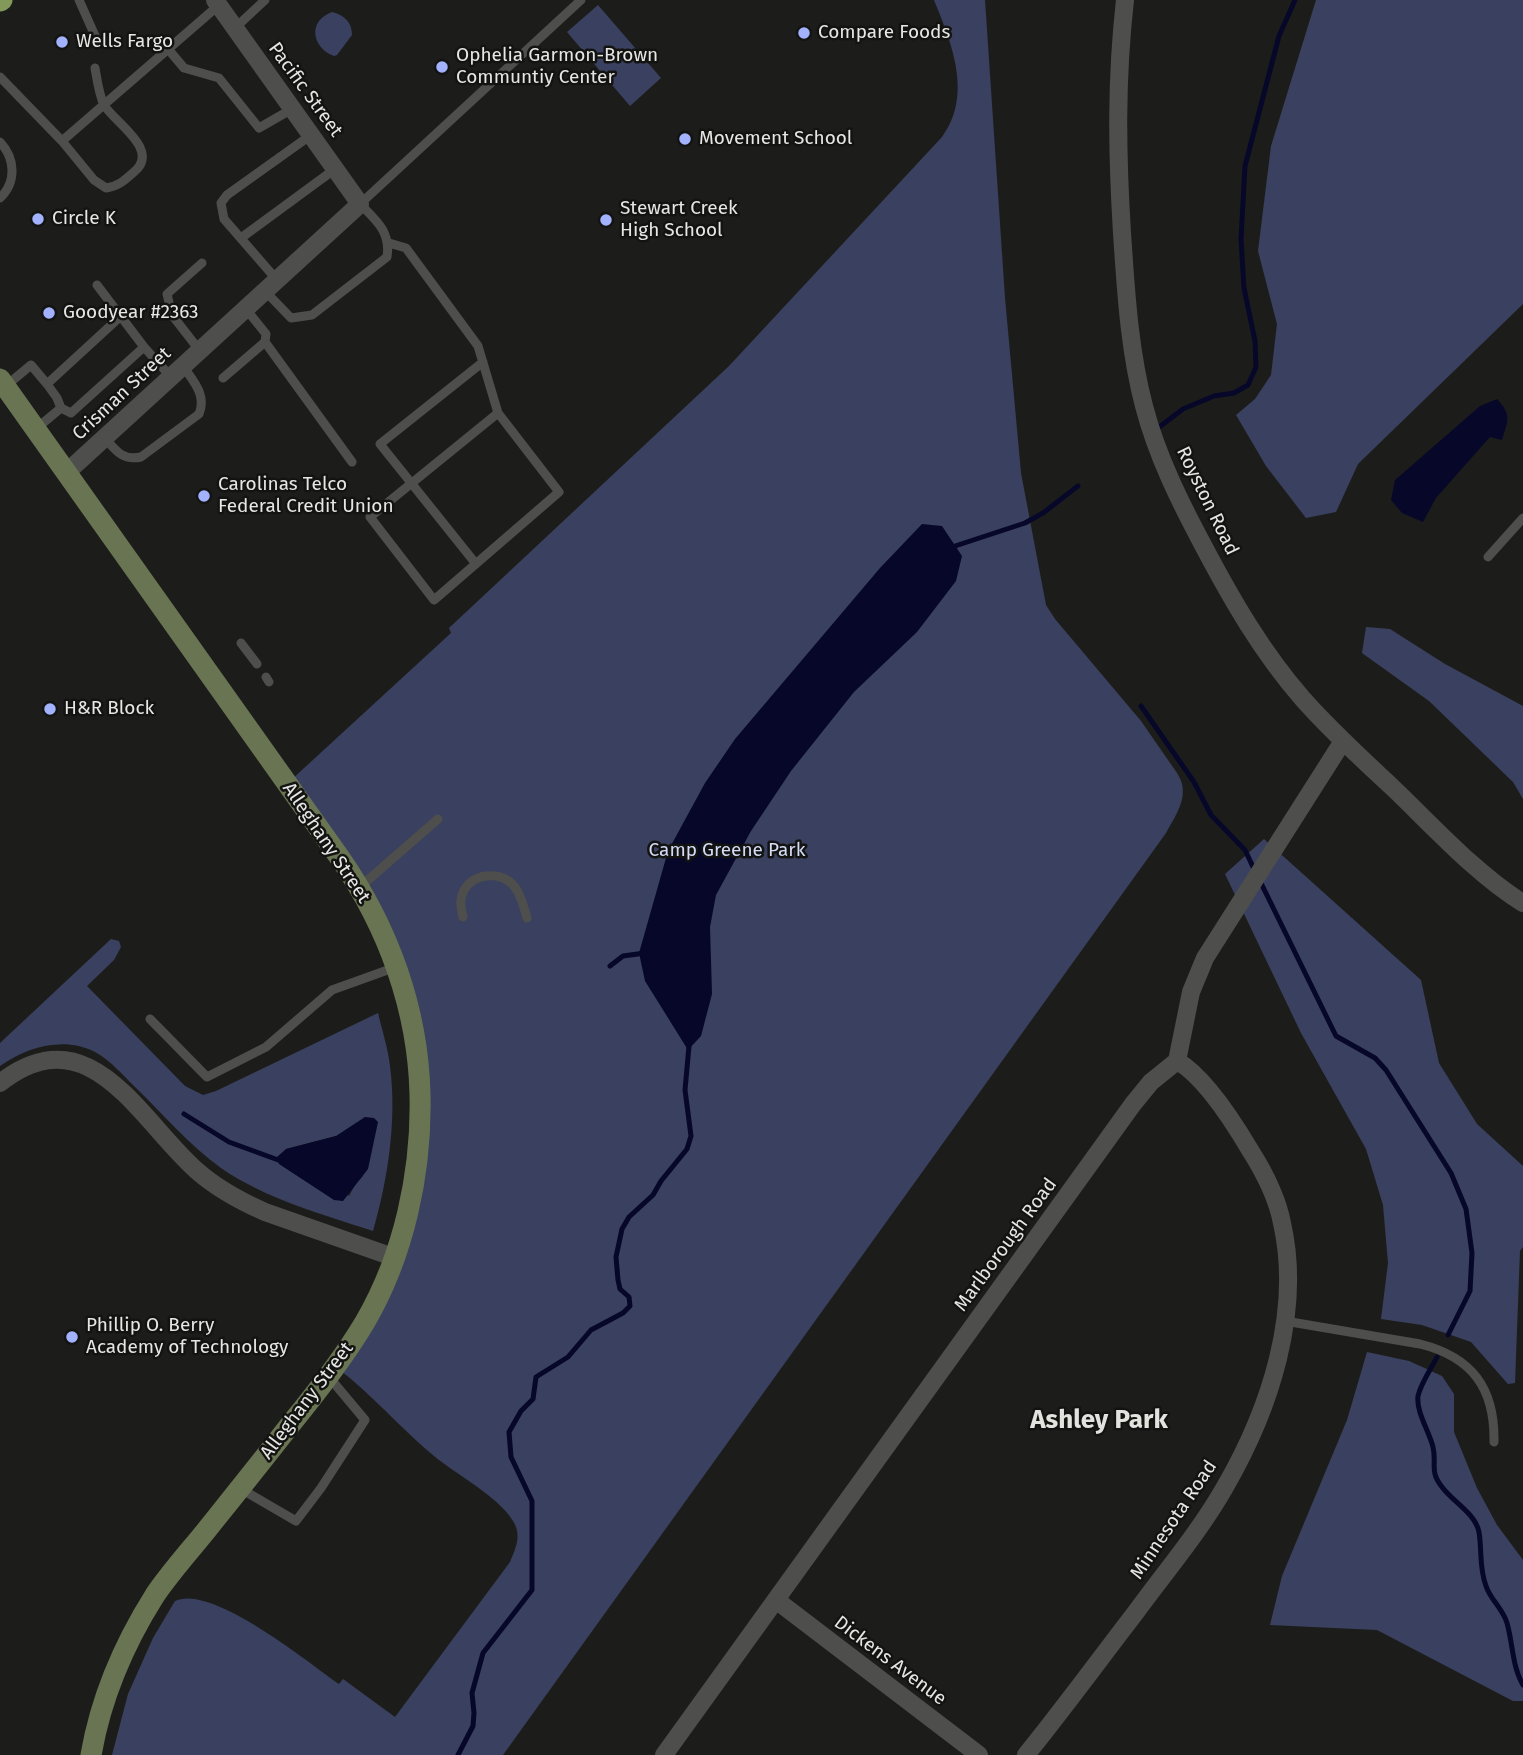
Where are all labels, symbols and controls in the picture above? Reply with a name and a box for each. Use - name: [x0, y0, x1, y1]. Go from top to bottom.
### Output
- place label: Compare Foods: [818, 22, 950, 44]
- marker: Compare Foods: [796, 25, 812, 41]
- place label: Wells Fargo: [76, 31, 173, 53]
- marker: Wells Fargo: [54, 34, 70, 50]
- street label: Pacific Street: [263, 38, 347, 142]
- place label: Ophelia Garmon-Brown Communtiy Center: [456, 45, 658, 89]
- marker: Ophelia Garmon-Brown Communtiy Center: [434, 59, 450, 75]
- place label: Movement School: [699, 128, 852, 150]
- marker: Movement School: [677, 131, 693, 147]
- place label: Stewart Creek High School: [620, 198, 738, 242]
- place label: Circle K: [52, 208, 116, 230]
- marker: Circle K: [30, 211, 46, 227]
- marker: Stewart Creek High School: [598, 212, 614, 228]
- place label: Goodyear #2363: [63, 302, 199, 324]
- marker: Goodyear #2363: [41, 305, 57, 321]
- street label: Crisman Street: [68, 343, 176, 445]
- street label: Royston Road: [1171, 443, 1243, 559]
- place label: Carolinas Telco Federal Credit Union: [218, 474, 394, 518]
- marker: Carolinas Telco Federal Credit Union: [196, 488, 212, 504]
- place label: H&R Block: [64, 698, 154, 720]
- marker: H&R Block: [42, 701, 58, 717]
- street label: Alleghany Street: [277, 778, 375, 908]
- park label: Camp Greene Park: [649, 840, 805, 862]
- street label: Marlborough Road: [950, 1174, 1062, 1316]
- place label: Phillip O. Berry Academy of Technology: [86, 1315, 288, 1359]
- marker: Phillip O. Berry Academy of Technology: [64, 1329, 80, 1345]
- street label: Alleghany Street: [256, 1338, 358, 1464]
- district label: Ashley Park: [1030, 1405, 1168, 1437]
- street label: Minnesota Road: [1126, 1456, 1222, 1584]
- street label: Dickens Avenue: [829, 1611, 951, 1711]

